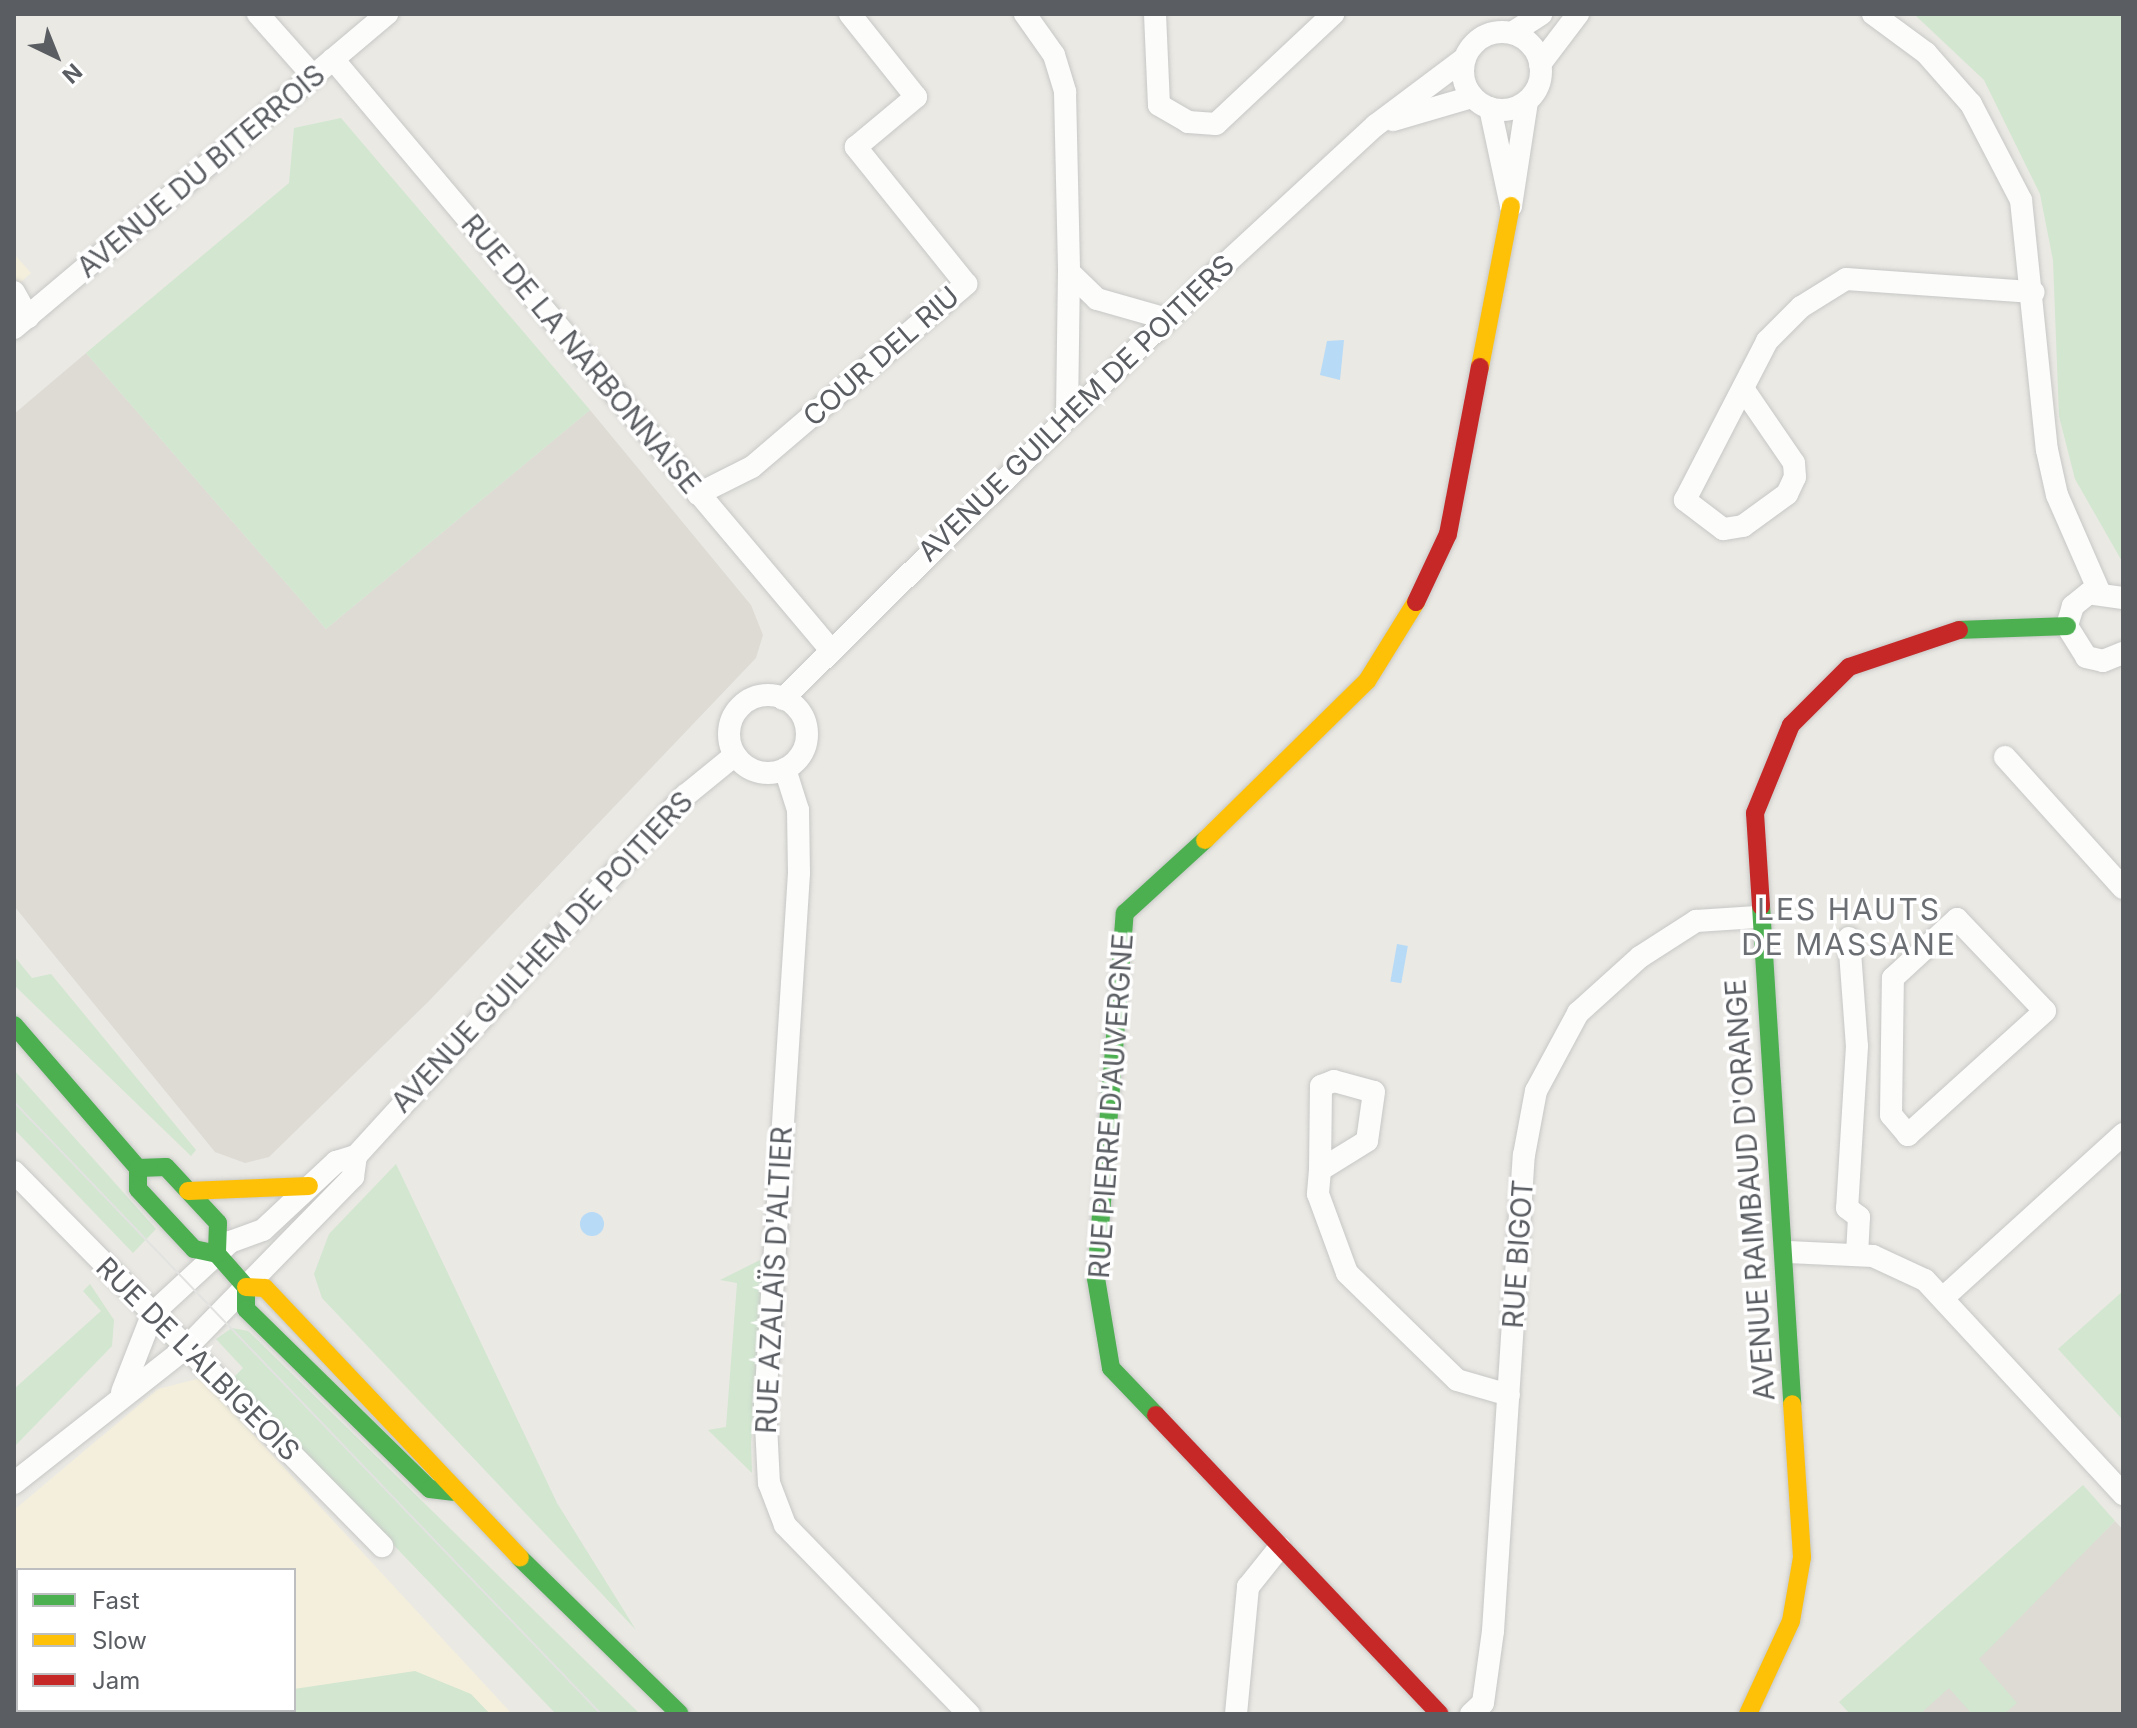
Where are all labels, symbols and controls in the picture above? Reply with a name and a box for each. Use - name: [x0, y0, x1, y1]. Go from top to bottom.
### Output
- north arrow: [16, 16, 96, 96]
- street label: AVENUE DU BITERROIS: [70, 58, 332, 284]
- street label: RUE DE LA NARBONNAISE: [455, 208, 707, 500]
- street label: AVENUE GUILHEM DE POITIERS: [911, 248, 1241, 568]
- street label: COUR DEL RIU: [796, 279, 966, 433]
- street label: AVENUE GUILHEM DE POITIERS: [384, 785, 700, 1119]
- district label: LES HAUTS DE MASSANE: [1741, 891, 1957, 962]
- street label: RUE PIERRE D'AUVERGNE: [1082, 932, 1140, 1280]
- street label: AVENUE RAIMBAUD D'ORANGE: [1719, 978, 1781, 1402]
- street label: RUE AZALAÏS D'ALTIER: [749, 1126, 799, 1434]
- street label: RUE BIGOT: [1496, 1179, 1540, 1329]
- street label: RUE DE L'ALBIGEOIS: [89, 1250, 307, 1468]
- legend: [16, 1568, 296, 1712]
- text: Fast: [92, 1586, 140, 1615]
- text: Slow: [92, 1626, 147, 1655]
- text: Jam: [92, 1666, 140, 1695]

